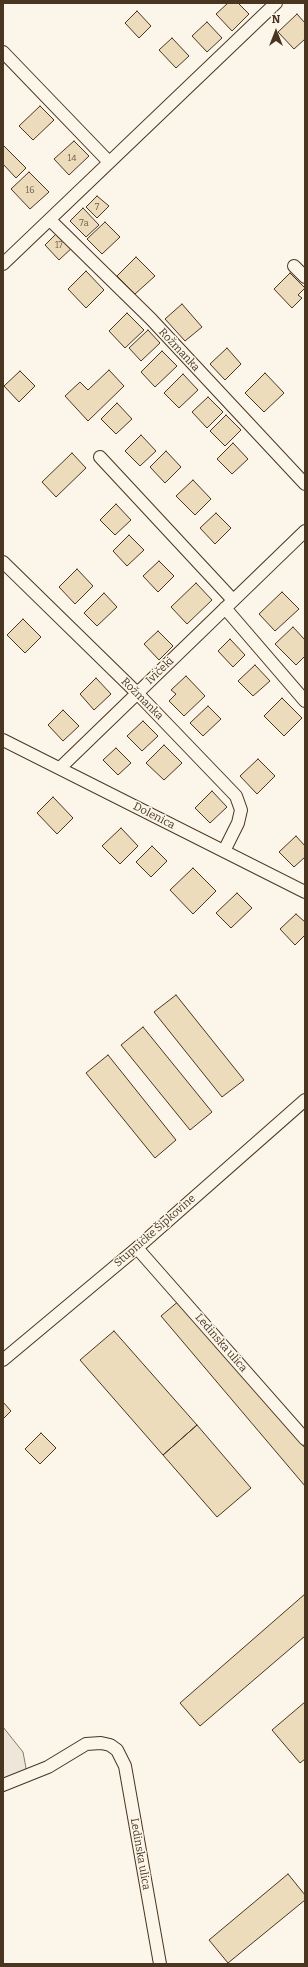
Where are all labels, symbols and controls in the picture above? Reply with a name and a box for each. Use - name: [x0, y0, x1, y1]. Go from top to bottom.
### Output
- north arrow: [256, 12, 296, 52]
- text: N: [272, 13, 280, 26]
- house number: 14: [68, 153, 76, 163]
- house number: 16: [26, 185, 34, 195]
- house number: 7: [95, 202, 99, 212]
- house number: 7a: [79, 218, 89, 228]
- house number: 17: [55, 240, 63, 250]
- street label: Rožmanka: [156, 326, 202, 374]
- street label: Ivičeki: [143, 655, 177, 687]
- street label: Rožmanka: [118, 675, 166, 723]
- street label: Dolenica: [131, 800, 177, 832]
- street label: Stupničke Šipkovine: [112, 1192, 198, 1270]
- street label: Ledinska ulica: [192, 1311, 250, 1375]
- street label: Ledinska ulica: [127, 1817, 153, 1891]

